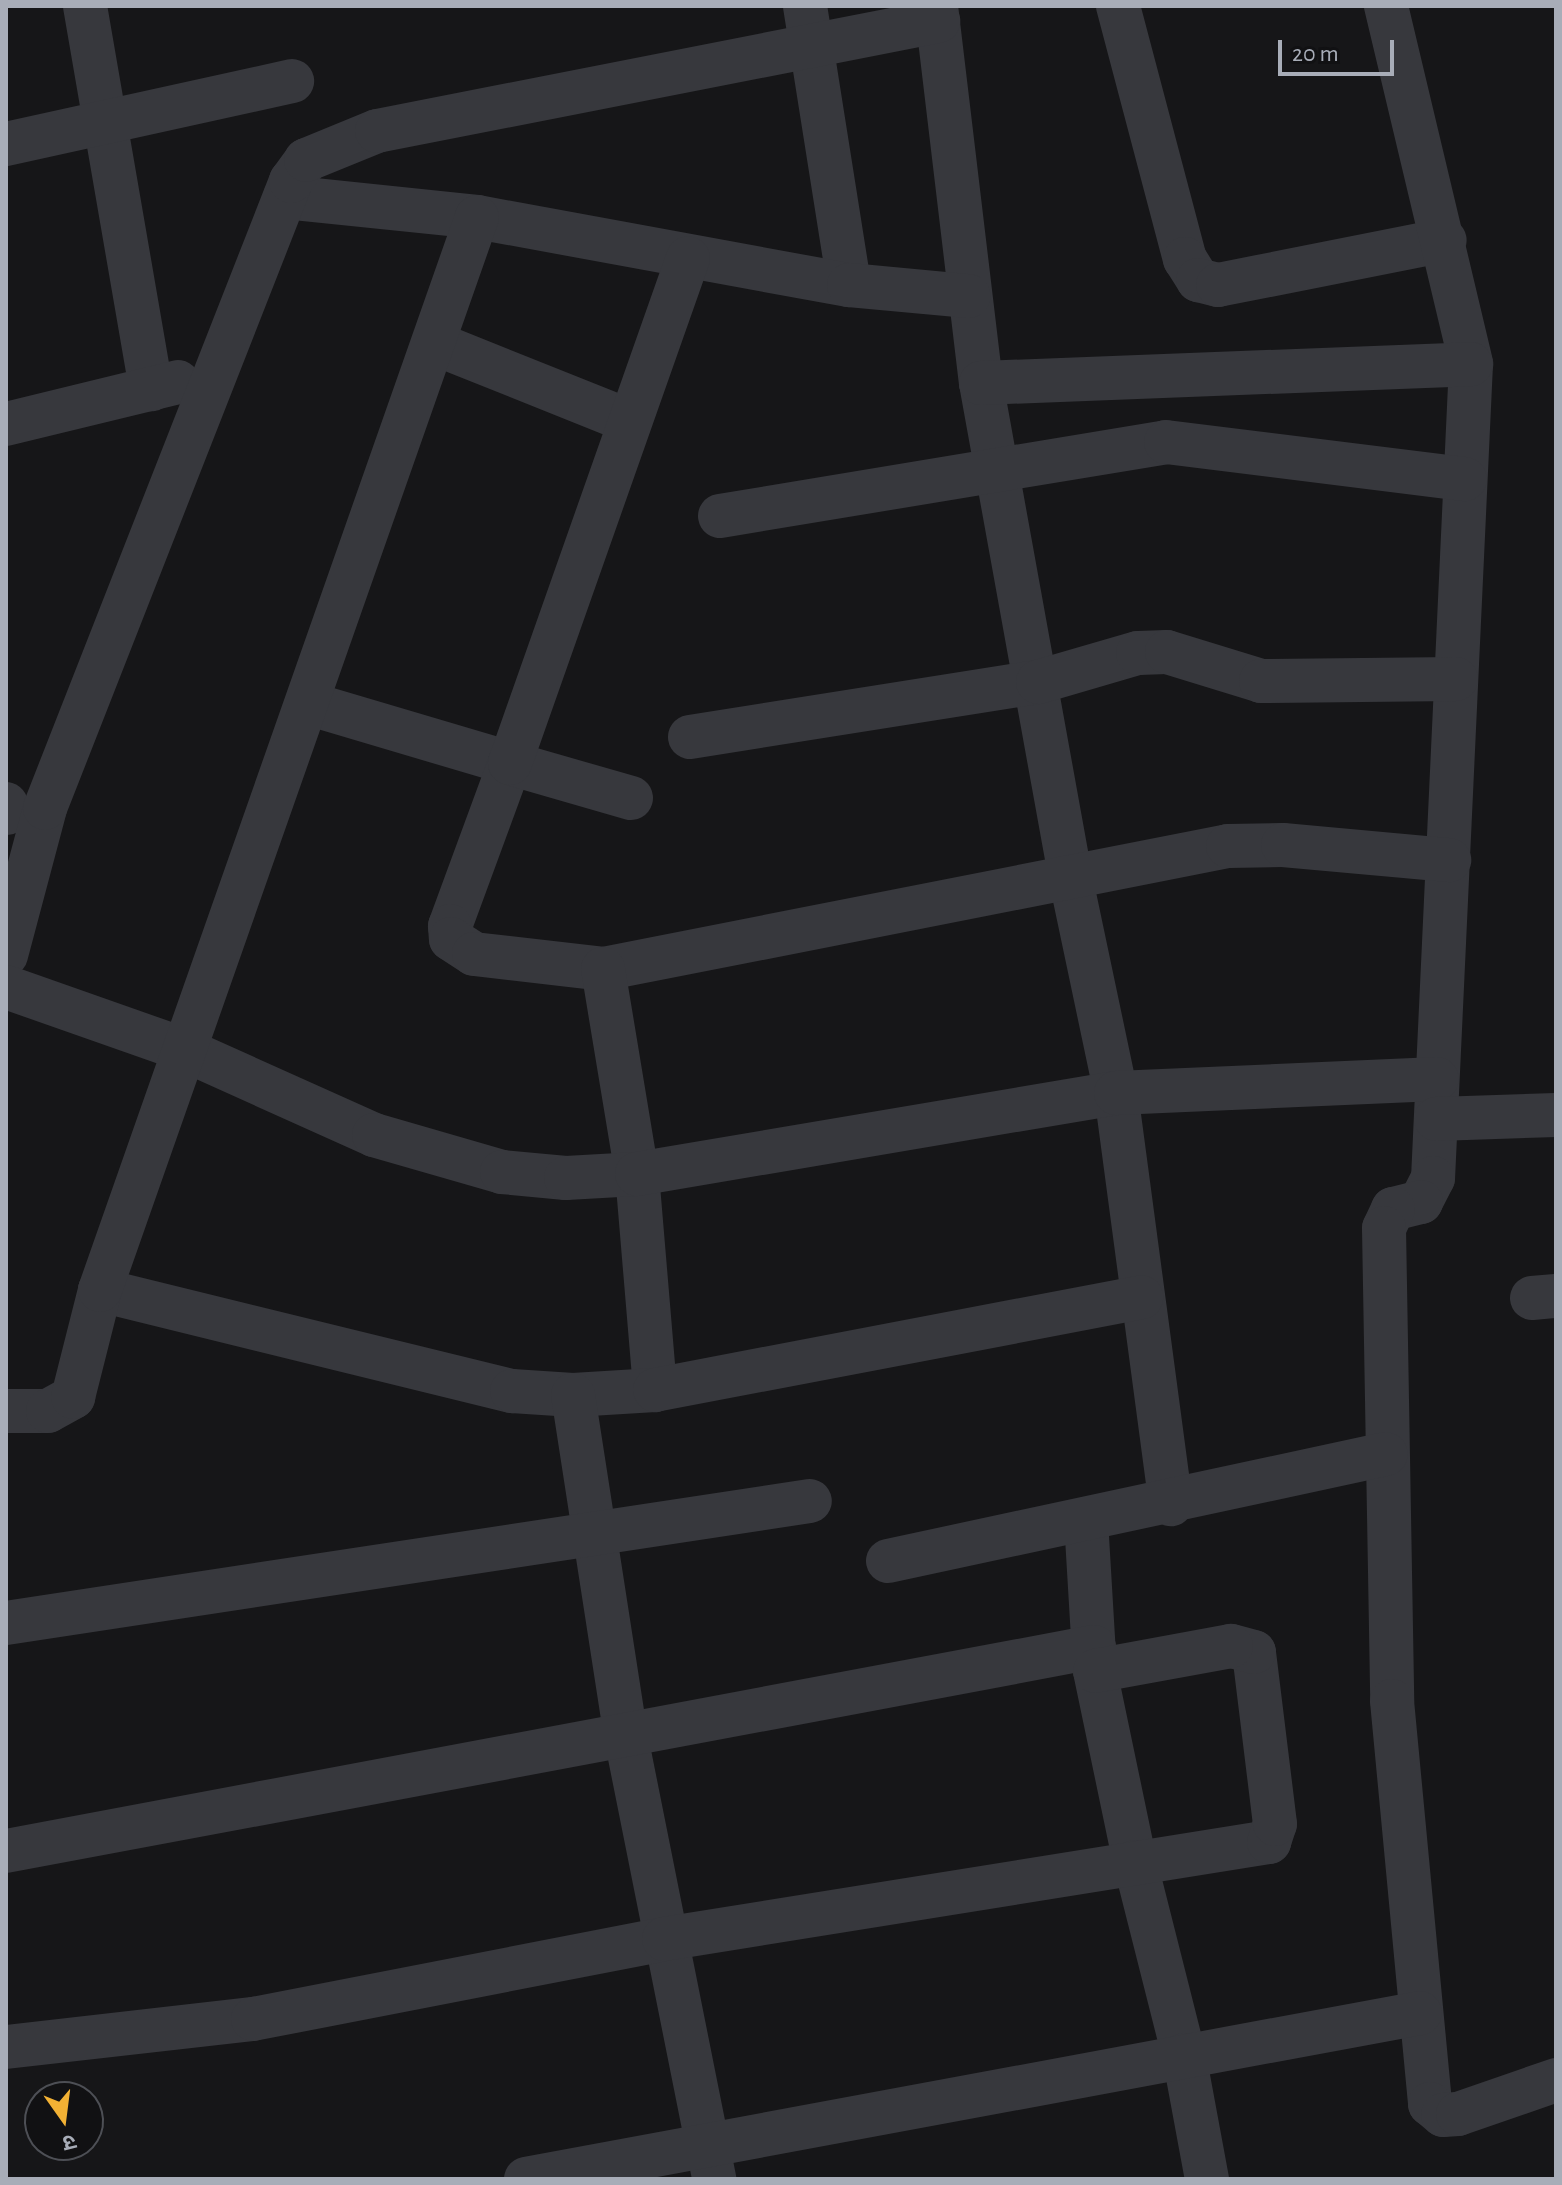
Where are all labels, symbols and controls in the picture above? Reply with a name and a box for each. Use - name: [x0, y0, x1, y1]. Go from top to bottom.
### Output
- scale bar: [1282, 24, 1398, 74]
- text: 20 m: [1292, 42, 1339, 66]
- north arrow: [24, 2081, 104, 2161]
- text: उ: [60, 2130, 78, 2155]

